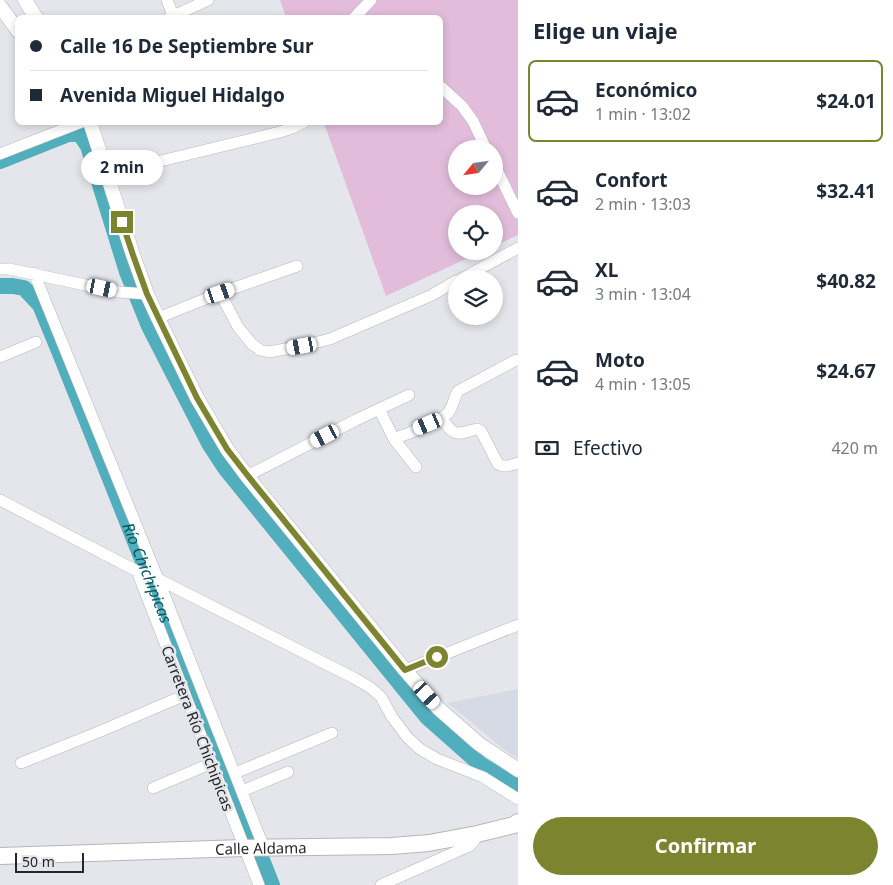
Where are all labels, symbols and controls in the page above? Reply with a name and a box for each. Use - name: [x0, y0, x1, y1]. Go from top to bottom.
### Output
- text: Elige un viaje: [533, 15, 678, 45]
- text: Calle 16 De Septiembre Sur: [60, 33, 313, 59]
- text: Económico: [595, 77, 697, 103]
- icon: car: [535, 79, 580, 124]
- text: Avenida Miguel Hidalgo: [60, 82, 285, 108]
- text: $24.01: [816, 88, 876, 114]
- text: 1 min · 13:02: [595, 103, 691, 125]
- north arrow: [448, 140, 502, 195]
- map controls: [448, 140, 503, 325]
- callout: 2 min: [81, 150, 163, 184]
- text: 2 min: [100, 156, 144, 178]
- text: Confort: [595, 167, 667, 193]
- icon: car: [535, 169, 580, 214]
- text: $32.41: [816, 178, 876, 204]
- text: 2 min · 13:03: [595, 193, 691, 215]
- button: locate: [448, 205, 503, 260]
- route end: [111, 211, 133, 233]
- text: XL: [595, 257, 618, 283]
- icon: car: [535, 259, 580, 304]
- text: $40.82: [816, 268, 876, 294]
- button: layers: [448, 270, 503, 325]
- car: [85, 278, 118, 298]
- car: [203, 281, 236, 305]
- text: 3 min · 13:04: [595, 283, 691, 305]
- car: [285, 336, 318, 356]
- text: Moto: [595, 347, 645, 373]
- icon: car: [535, 349, 580, 394]
- text: $24.67: [816, 358, 876, 384]
- text: 4 min · 13:05: [595, 373, 691, 395]
- car: [411, 411, 444, 437]
- car: [308, 423, 341, 449]
- icon: cash: [533, 434, 561, 462]
- text: Efectivo: [573, 435, 643, 461]
- text: 420 m: [831, 437, 878, 459]
- water label: Río Chichipicas: [117, 519, 177, 626]
- street label: Carretera Río Chichipicas: [157, 642, 239, 814]
- route start: [426, 646, 448, 668]
- car: [411, 679, 442, 711]
- button: Confirmar: [533, 817, 878, 875]
- street label: Calle Aldama: [215, 837, 307, 859]
- scale bar: [15, 850, 84, 873]
- text: 50 m: [22, 852, 55, 871]

